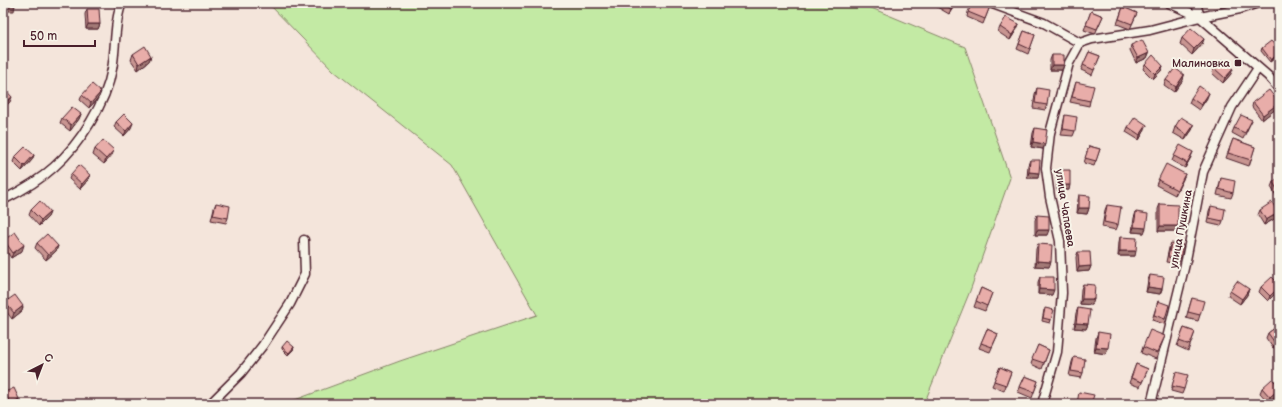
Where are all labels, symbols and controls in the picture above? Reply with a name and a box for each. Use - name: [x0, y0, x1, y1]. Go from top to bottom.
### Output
- scale bar: [24, 22, 95, 48]
- text: 50 m: [30, 29, 57, 44]
- place label: Малиновка: [1172, 57, 1230, 70]
- marker: Малиновка: [1233, 58, 1243, 68]
- street label: улица Чапаева: [1052, 168, 1078, 248]
- street label: улица Пушкина: [1167, 188, 1195, 269]
- north arrow: [22, 345, 62, 385]
- text: С: [41, 351, 56, 366]

